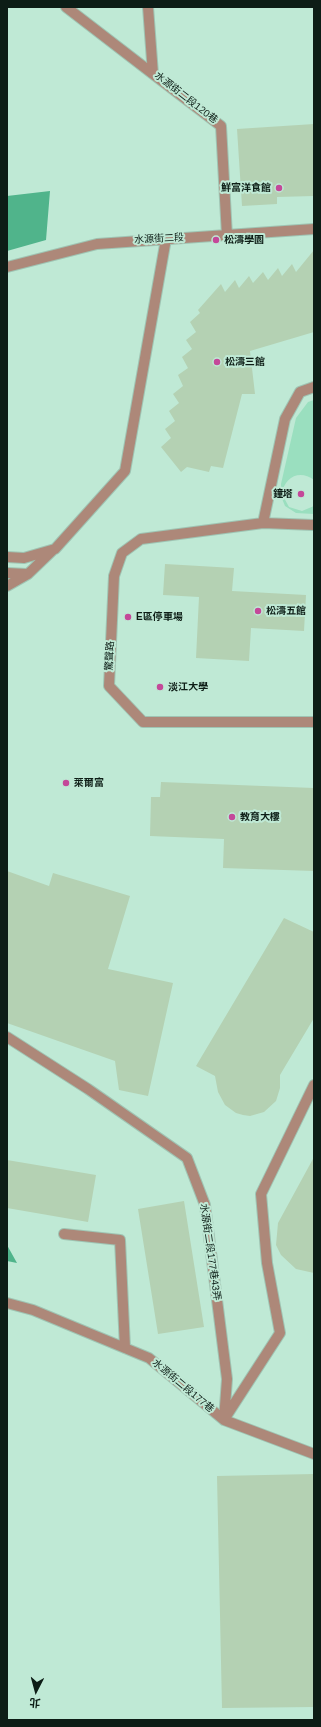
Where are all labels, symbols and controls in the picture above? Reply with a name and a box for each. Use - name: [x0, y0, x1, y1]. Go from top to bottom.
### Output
- street label: 水源街二段120巷: [152, 70, 220, 126]
- place label: 鮮富洋食館: [221, 182, 271, 194]
- marker: 鮮富洋食館: [274, 183, 284, 193]
- street label: 水源街二段: [134, 232, 184, 246]
- place label: 松濤學園: [224, 234, 264, 246]
- marker: 松濤學園: [211, 235, 221, 245]
- place label: 松濤三館: [225, 356, 265, 368]
- marker: 松濤三館: [212, 357, 222, 367]
- place label: 鐘塔: [273, 488, 293, 500]
- marker: 鐘塔: [296, 489, 306, 499]
- place label: 松濤五館: [266, 605, 306, 617]
- marker: 松濤五館: [253, 606, 263, 616]
- place label: E區停車場: [136, 611, 183, 623]
- marker: E區停車場: [123, 612, 133, 622]
- street label: 驚聲路: [103, 641, 117, 671]
- place label: 淡江大學: [168, 681, 208, 693]
- marker: 淡江大學: [155, 682, 165, 692]
- place label: 萊爾富: [74, 777, 104, 789]
- marker: 萊爾富: [61, 778, 71, 788]
- place label: 教育大樓: [240, 811, 280, 823]
- marker: 教育大樓: [227, 812, 237, 822]
- street label: 水源街二段177巷43弄: [197, 1203, 223, 1301]
- street label: 水源街二段177巷: [150, 1357, 216, 1415]
- north arrow: [16, 1671, 56, 1711]
- text: 北: [29, 1696, 41, 1709]

